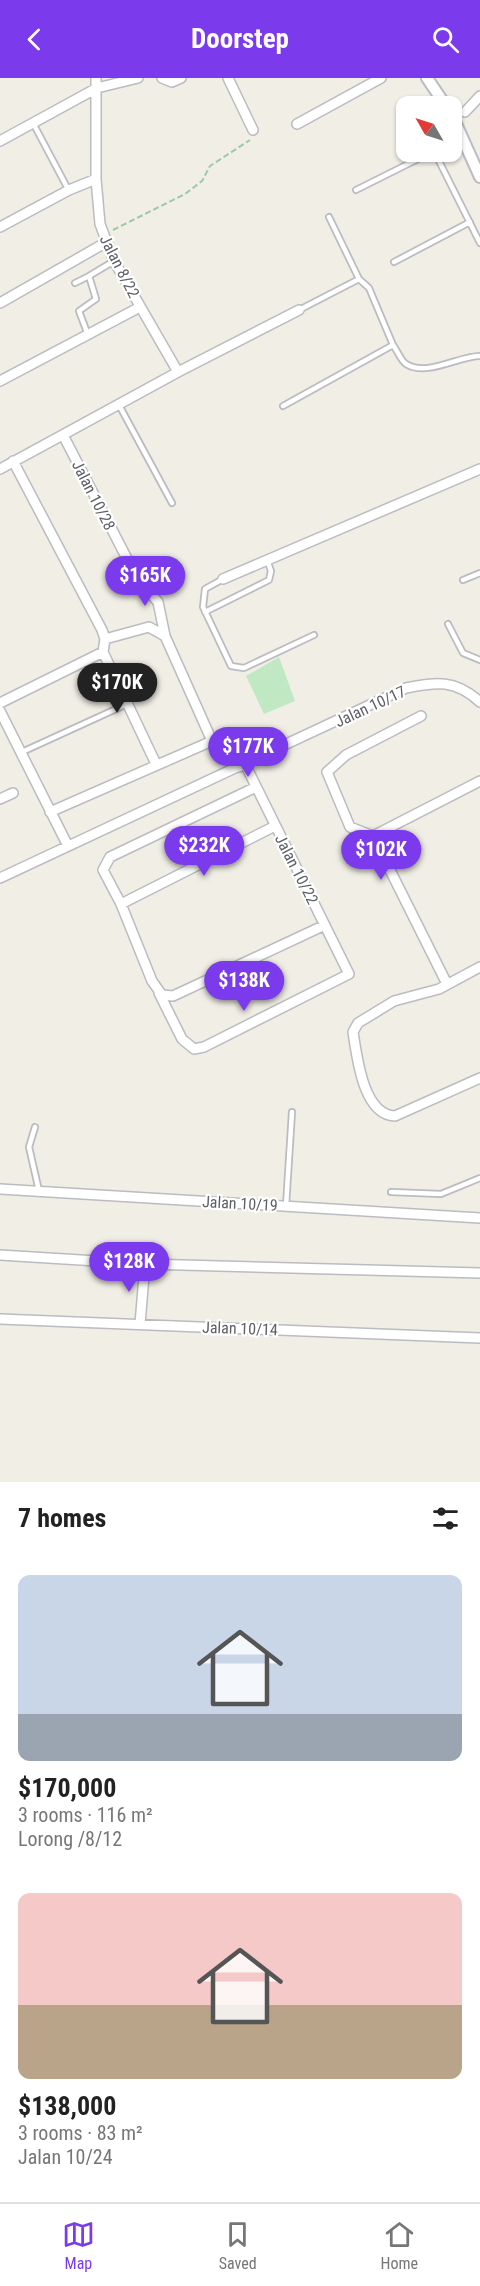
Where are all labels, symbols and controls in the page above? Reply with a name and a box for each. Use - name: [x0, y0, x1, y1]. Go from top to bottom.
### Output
- icon: back: [18, 23, 51, 56]
- text: Doorstep: [191, 23, 289, 55]
- icon: search: [429, 23, 462, 56]
- north arrow: [396, 96, 462, 162]
- map controls: [396, 96, 462, 162]
- street label: Jalan 8/22: [96, 232, 143, 301]
- street label: Jalan 10/28: [68, 457, 119, 533]
- pin: $165K: [103, 556, 187, 607]
- text: $165K: [119, 563, 171, 587]
- pin: $170K: [75, 663, 159, 714]
- text: $170K: [91, 670, 143, 694]
- street label: Jalan 10/17: [332, 682, 409, 731]
- pin: $177K: [206, 727, 290, 778]
- text: $177K: [222, 734, 274, 758]
- pin: $232K: [162, 826, 246, 877]
- pin: $102K: [339, 830, 423, 881]
- street label: Jalan 10/22: [271, 831, 322, 907]
- text: $232K: [178, 833, 230, 857]
- text: $102K: [355, 837, 407, 861]
- pin: $138K: [202, 961, 286, 1012]
- text: $138K: [218, 968, 270, 992]
- street label: Jalan 10/19: [202, 1192, 278, 1215]
- pin: $128K: [87, 1242, 171, 1293]
- text: $128K: [103, 1249, 155, 1273]
- street label: Jalan 10/14: [202, 1318, 278, 1339]
- icon: filters: [429, 1502, 462, 1535]
- text: 7 homes: [18, 1503, 106, 1533]
- icon: home: [186, 1614, 294, 1722]
- text: $170,000: [18, 1773, 116, 1803]
- text: 3 rooms · 116 m²: [18, 1803, 153, 1827]
- text: Lorong /8/12: [18, 1827, 122, 1851]
- icon: home: [186, 1932, 294, 2040]
- text: $138,000: [18, 2091, 116, 2121]
- text: 3 rooms · 83 m²: [18, 2121, 143, 2145]
- text: Jalan 10/24: [18, 2145, 113, 2169]
- tab: Map: [62, 2218, 95, 2273]
- tab: Saved: [219, 2218, 257, 2273]
- tab: Home: [381, 2218, 418, 2273]

